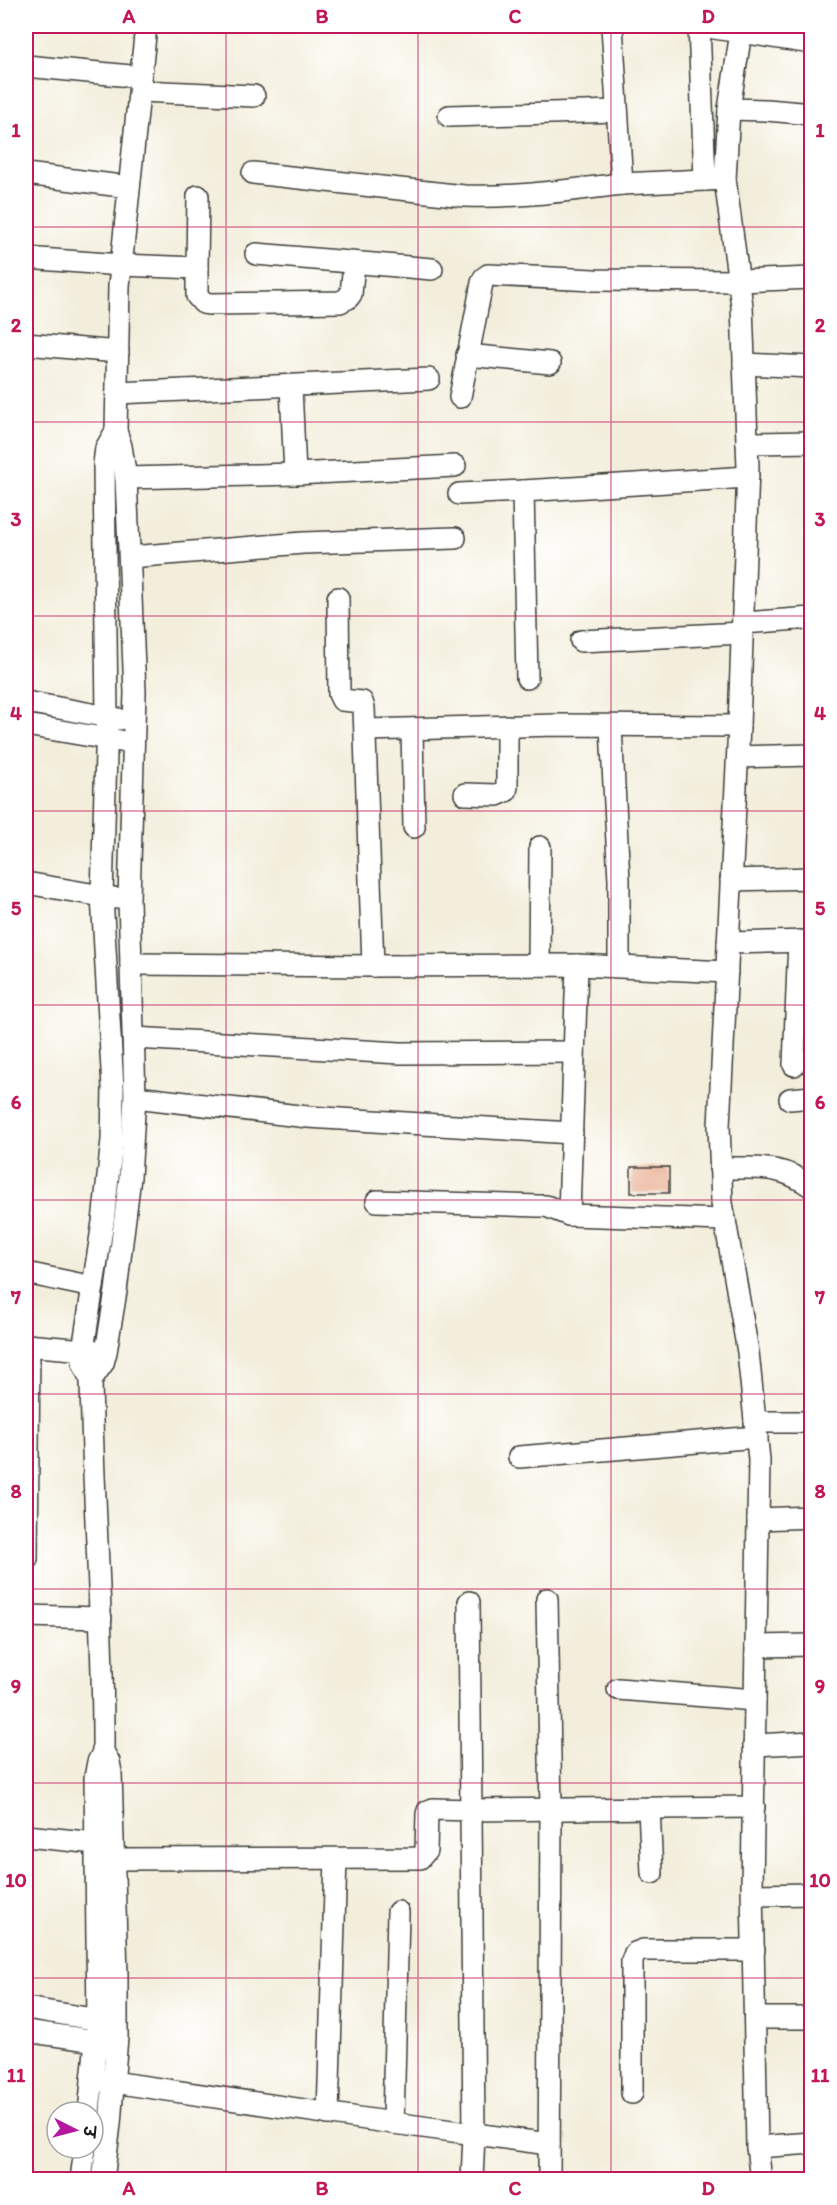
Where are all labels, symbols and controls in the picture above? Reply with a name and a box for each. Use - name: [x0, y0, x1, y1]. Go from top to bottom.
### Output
- text: A: [122, 4, 136, 28]
- text: B: [316, 4, 329, 28]
- text: C: [509, 4, 522, 28]
- text: D: [701, 4, 715, 28]
- text: 1: [11, 118, 21, 142]
- text: 1: [815, 118, 825, 142]
- text: 2: [11, 313, 22, 337]
- text: 2: [815, 313, 826, 337]
- text: 3: [11, 507, 22, 531]
- text: 3: [815, 507, 826, 531]
- text: 4: [10, 701, 22, 725]
- text: 4: [814, 701, 826, 725]
- text: 5: [11, 896, 22, 920]
- text: 5: [815, 896, 826, 920]
- text: 6: [11, 1090, 22, 1114]
- text: 6: [815, 1090, 826, 1114]
- text: 7: [10, 1285, 21, 1309]
- text: 7: [814, 1285, 825, 1309]
- text: 8: [11, 1479, 22, 1503]
- text: 8: [815, 1479, 826, 1503]
- text: 9: [11, 1674, 21, 1698]
- text: 9: [815, 1674, 825, 1698]
- text: 10: [5, 1868, 27, 1892]
- text: 10: [809, 1868, 831, 1892]
- text: 11: [7, 2063, 26, 2087]
- text: 11: [811, 2063, 830, 2087]
- north arrow: [45, 2100, 105, 2160]
- text: उ: [79, 2123, 100, 2139]
- text: A: [122, 2176, 136, 2200]
- text: B: [316, 2176, 329, 2200]
- text: C: [509, 2176, 522, 2200]
- text: D: [701, 2176, 715, 2200]

